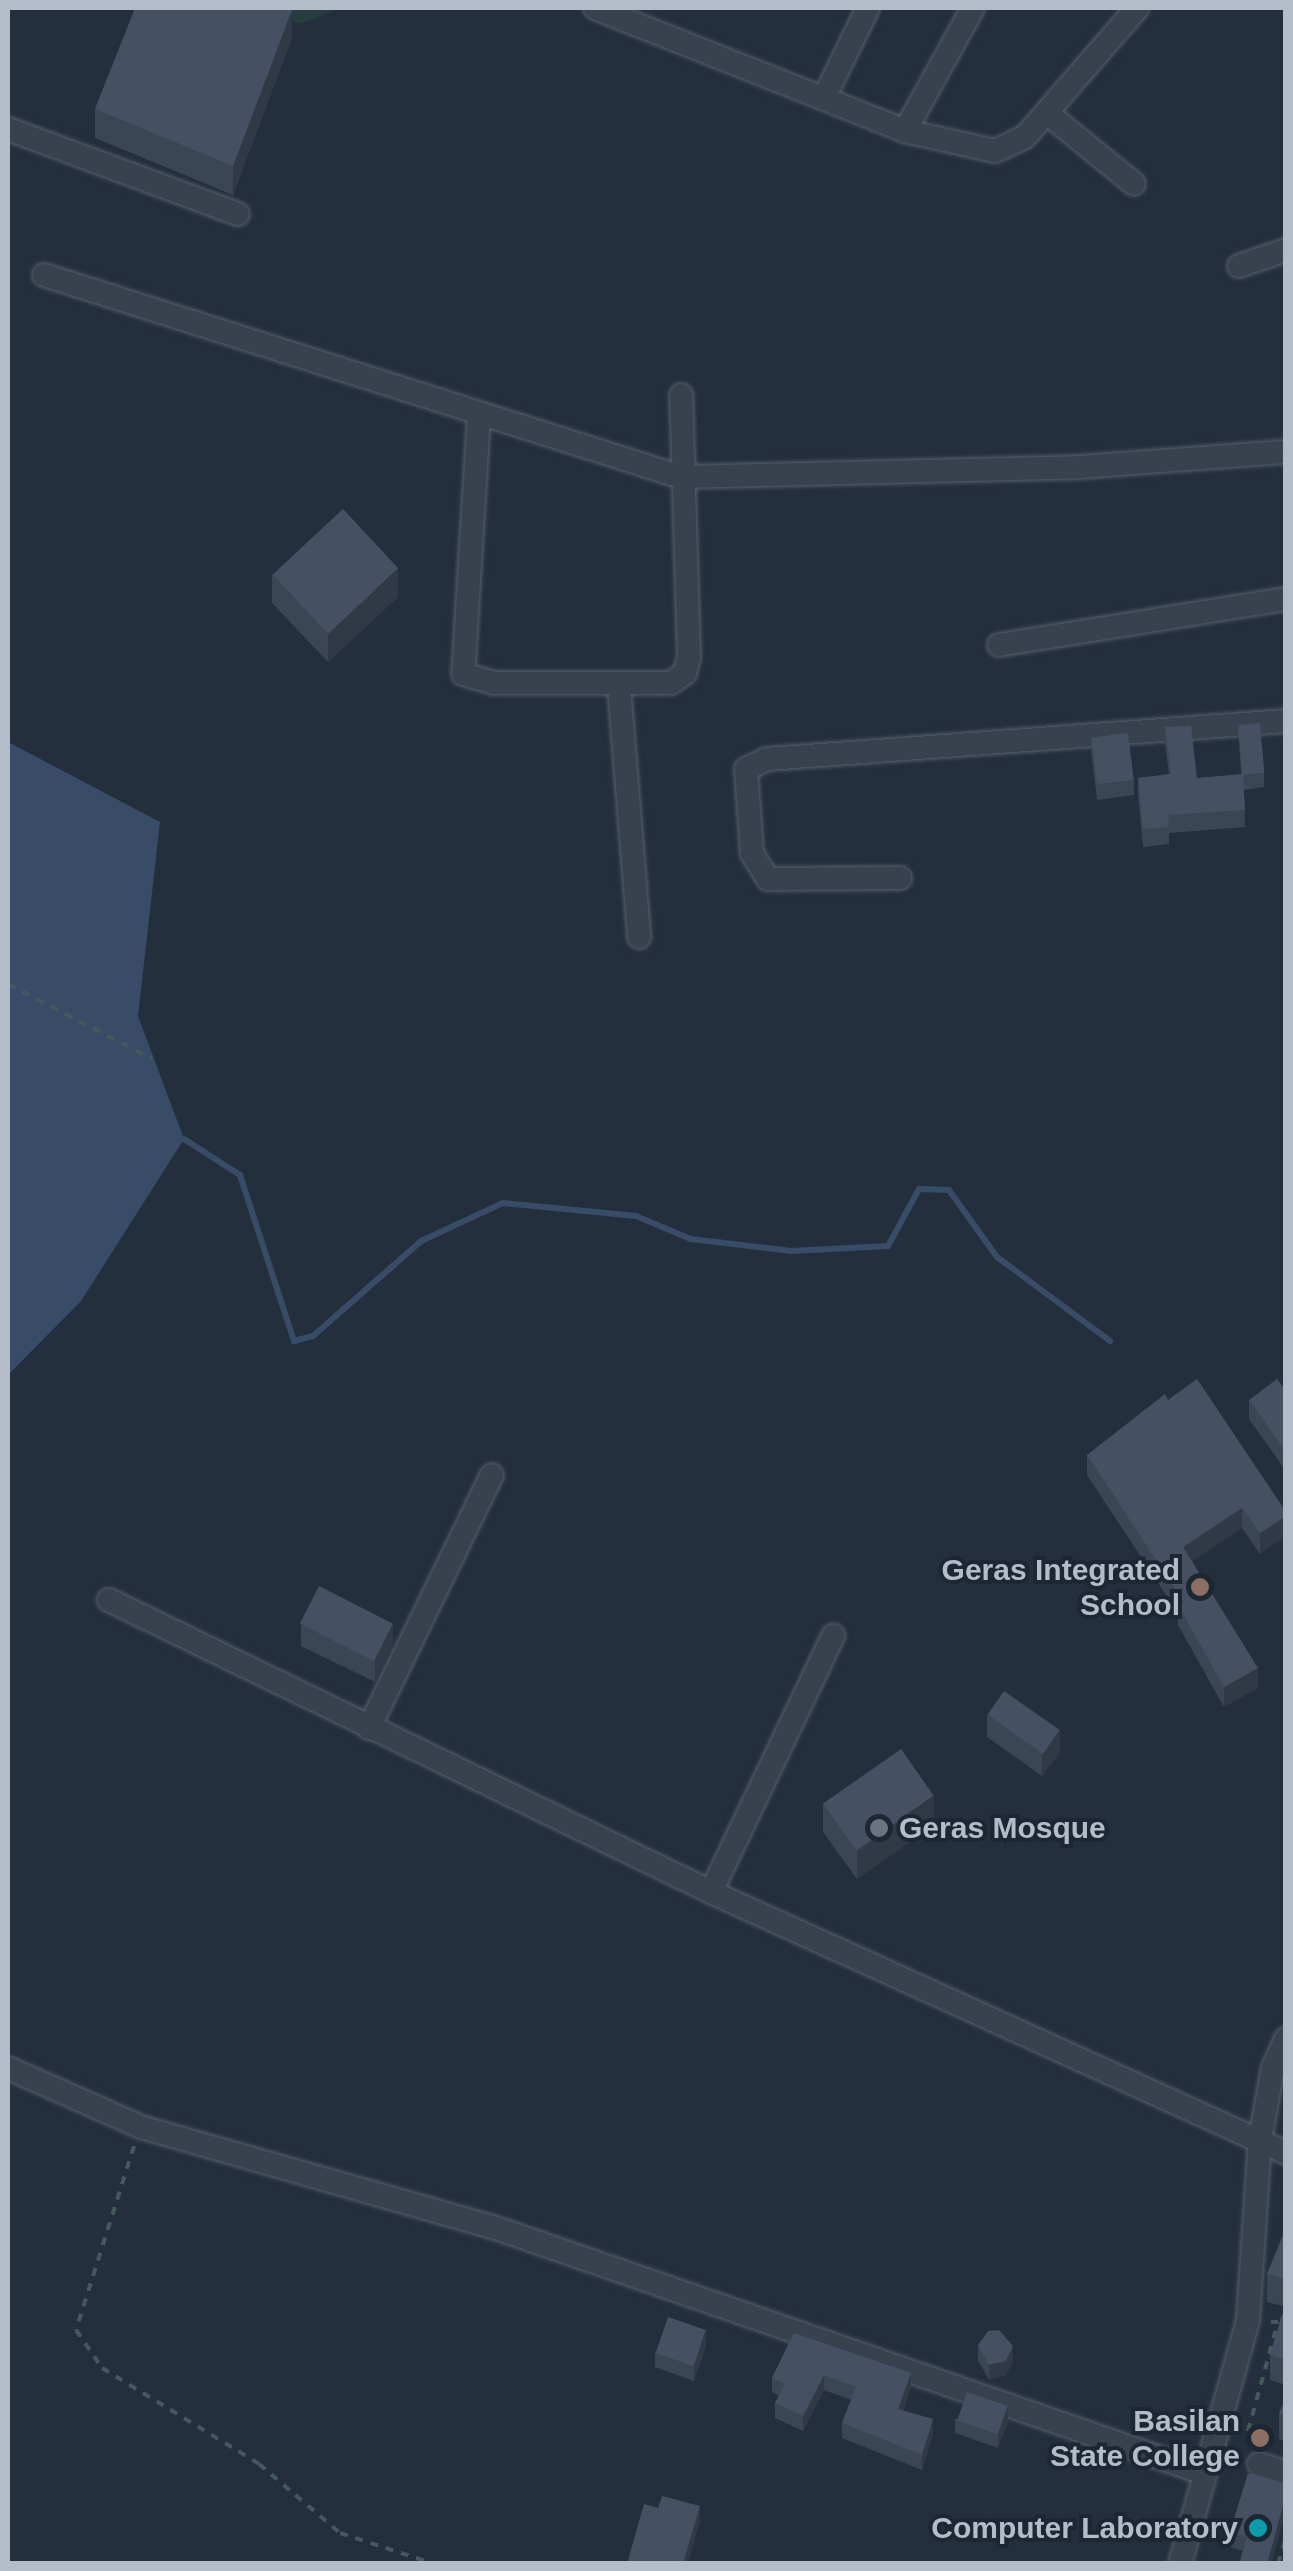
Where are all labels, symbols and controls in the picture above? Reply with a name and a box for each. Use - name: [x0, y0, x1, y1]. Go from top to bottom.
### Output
- place label: Geras Integrated School: [942, 1552, 1180, 1622]
- marker: Geras Integrated School: [1189, 1576, 1211, 1598]
- place label: Geras Mosque: [899, 1810, 1106, 1846]
- marker: Geras Mosque: [868, 1817, 890, 1839]
- place label: Basilan State College: [1050, 2403, 1240, 2474]
- marker: Basilan State College: [1249, 2427, 1271, 2449]
- place label: Computer Laboratory: [931, 2510, 1238, 2546]
- marker: Computer Laboratory: [1247, 2517, 1269, 2539]

